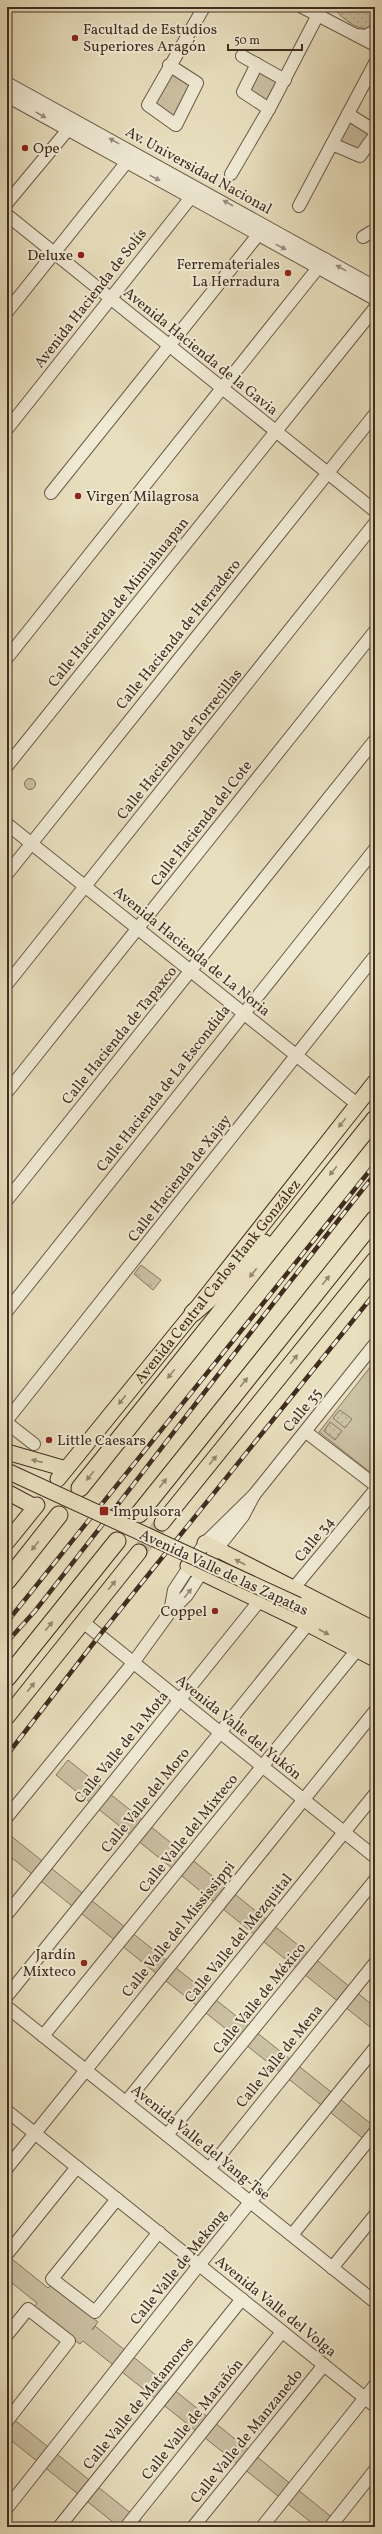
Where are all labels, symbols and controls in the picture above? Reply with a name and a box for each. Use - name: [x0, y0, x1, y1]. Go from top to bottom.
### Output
- place label: Facultad de Estudios Superiores Aragón: [83, 20, 217, 58]
- scale bar: [228, 26, 302, 52]
- marker: Facultad de Estudios Superiores Aragón: [70, 33, 80, 43]
- text: 50 m: [234, 33, 260, 49]
- one-way arrow: [35, 112, 47, 119]
- street label: Av. Universidad Nacional: [121, 122, 275, 220]
- one-way arrow: [108, 137, 120, 144]
- place label: Ope: [33, 139, 60, 160]
- marker: Ope: [20, 143, 30, 153]
- one-way arrow: [149, 175, 160, 181]
- one-way arrow: [222, 200, 234, 207]
- street label: Avenida Hacienda de Solís: [30, 225, 152, 373]
- one-way arrow: [275, 244, 287, 250]
- place label: Deluxe: [27, 246, 73, 267]
- marker: Deluxe: [76, 250, 86, 260]
- place label: Ferremateriales La Herradura: [177, 255, 280, 293]
- one-way arrow: [335, 264, 347, 271]
- marker: Ferremateriales La Herradura: [283, 268, 293, 278]
- street label: Avenida Hacienda de la Gavia: [118, 283, 282, 421]
- place label: Virgen Milagrosa: [86, 487, 199, 508]
- marker: Virgen Milagrosa: [73, 491, 83, 501]
- street label: Calle Hacienda de Mimiahuapan: [44, 513, 195, 693]
- street label: Calle Hacienda de Herradero: [112, 555, 247, 715]
- street label: Calle Hacienda de Torrecillas: [113, 665, 248, 825]
- street label: Calle Hacienda del Cote: [146, 757, 258, 891]
- street label: Avenida Hacienda de La Noria: [108, 882, 274, 1022]
- street label: Calle Hacienda de Tapaxco: [58, 962, 183, 1110]
- street label: Calle Hacienda de La Escondida: [92, 1001, 236, 1177]
- street label: Calle Hacienda de Xajay: [124, 1111, 237, 1247]
- one-way arrow: [338, 1118, 346, 1129]
- one-way arrow: [329, 1165, 337, 1176]
- street label: Avenida Central Carlos Hank González: [131, 1175, 306, 1389]
- one-way arrow: [249, 1268, 257, 1279]
- one-way arrow: [321, 1275, 330, 1286]
- one-way arrow: [290, 1354, 299, 1364]
- one-way arrow: [167, 1369, 176, 1380]
- one-way arrow: [240, 1376, 249, 1387]
- street label: Calle 35: [279, 1384, 327, 1437]
- one-way arrow: [117, 1395, 126, 1406]
- place label: Little Caesars: [57, 1431, 146, 1452]
- marker: Little Caesars: [44, 1435, 54, 1445]
- one-way arrow: [208, 1455, 217, 1466]
- one-way arrow: [30, 1457, 43, 1463]
- one-way arrow: [86, 1470, 94, 1481]
- one-way arrow: [159, 1478, 167, 1489]
- place label: Impulsora: [113, 1502, 181, 1523]
- marker: Impulsora: [98, 1505, 110, 1517]
- street label: Calle 34: [290, 1513, 340, 1567]
- street label: Avenida Valle de las Zapatas: [136, 1525, 311, 1622]
- one-way arrow: [31, 1540, 39, 1551]
- one-way arrow: [235, 1559, 246, 1565]
- one-way arrow: [108, 1580, 117, 1591]
- one-way arrow: [183, 1588, 192, 1599]
- place label: Coppel: [160, 1602, 207, 1623]
- marker: Coppel: [210, 1606, 220, 1616]
- one-way arrow: [44, 1621, 53, 1631]
- one-way arrow: [318, 1629, 330, 1635]
- street label: Avenida Valle del Yukón: [171, 1671, 306, 1786]
- one-way arrow: [27, 1681, 36, 1692]
- street label: Calle Valle de la Mota: [70, 1687, 174, 1809]
- street label: Calle Valle del Moro: [97, 1744, 195, 1858]
- street label: Calle Valle del Mixteco: [135, 1770, 244, 1898]
- street label: Calle Valle del Mississippi: [118, 1858, 241, 2002]
- street label: Calle Valle del Mezquital: [180, 1870, 298, 2008]
- street label: Calle Valle de México: [209, 1939, 312, 2059]
- place label: Jardín Mixteco: [23, 1945, 76, 1983]
- marker: Jardín Mixteco: [79, 1958, 89, 1968]
- street label: Calle Valle de Mena: [232, 2001, 328, 2113]
- street label: Avenida Valle del Yang-Tse: [126, 2080, 274, 2206]
- street label: Calle Valle de Mekong: [126, 2205, 233, 2330]
- street label: Avenida Valle del Volga: [210, 2252, 340, 2363]
- street label: Calle Valle de Matamoros: [79, 2333, 200, 2475]
- street label: Calle Valle de Marañón: [137, 2355, 249, 2485]
- street label: Calle Valle de Manzanedo: [186, 2365, 308, 2509]

